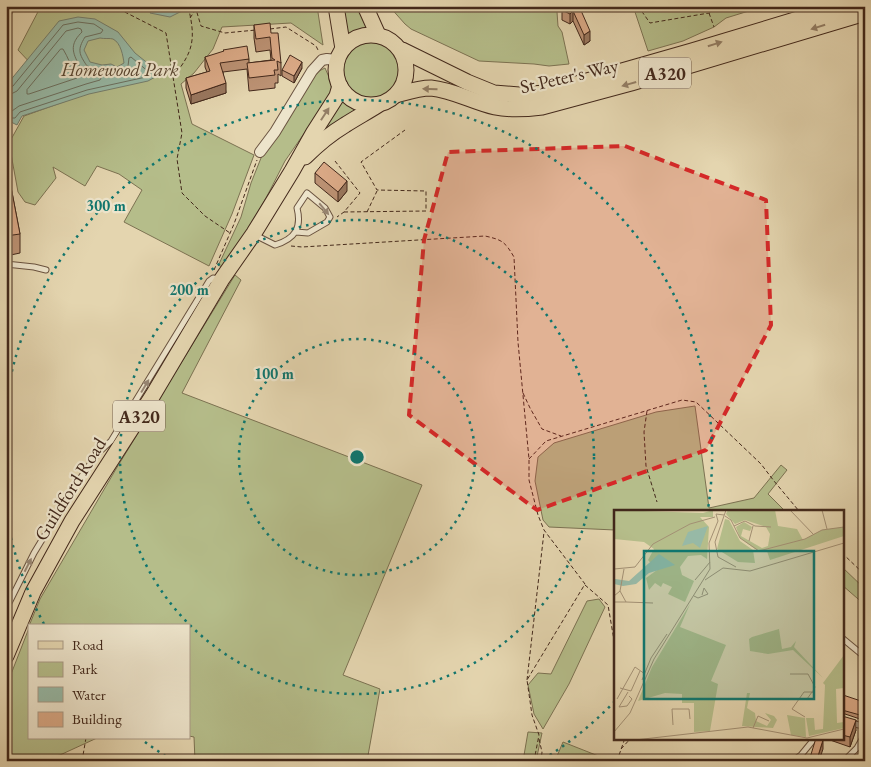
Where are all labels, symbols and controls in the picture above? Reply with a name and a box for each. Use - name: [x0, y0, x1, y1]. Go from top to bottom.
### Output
- one-way arrow: [810, 24, 825, 32]
- one-way arrow: [708, 40, 723, 48]
- street label: St Peter's Way: [517, 52, 621, 99]
- park label: Homewood Park: [60, 57, 179, 82]
- road number: A320: [639, 58, 691, 88]
- one-way arrow: [621, 80, 636, 88]
- one-way arrow: [422, 85, 438, 93]
- one-way arrow: [320, 107, 330, 120]
- text: 300 m: [86, 196, 126, 215]
- one-way arrow: [318, 203, 329, 216]
- text: 200 m: [169, 280, 209, 299]
- text: 100 m: [254, 364, 294, 383]
- one-way arrow: [140, 379, 150, 392]
- road number: A320: [113, 401, 165, 432]
- street label: Guildford Road: [28, 432, 112, 545]
- centre of rings: [348, 448, 366, 466]
- inset map: [614, 510, 844, 740]
- one-way arrow: [24, 558, 32, 572]
- legend: [28, 624, 190, 740]
- text: Road: [72, 635, 104, 654]
- text: Park: [72, 659, 99, 678]
- text: Water: [72, 685, 106, 704]
- text: Building: [72, 709, 122, 728]

